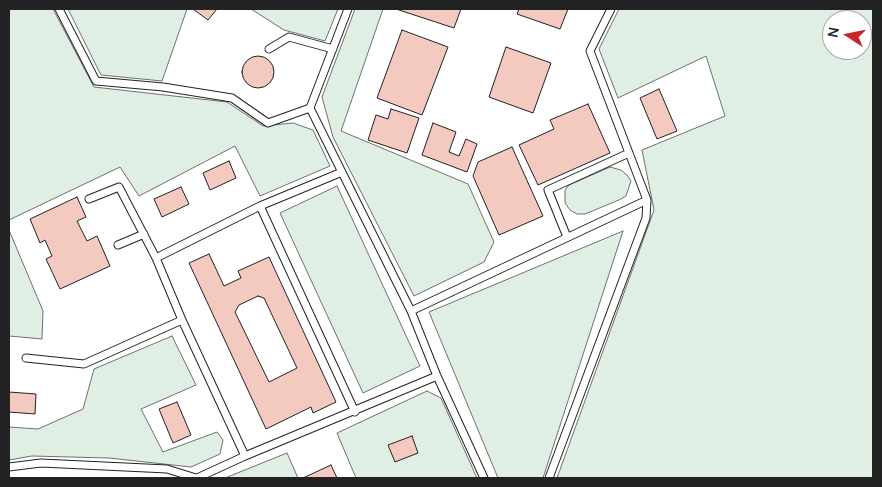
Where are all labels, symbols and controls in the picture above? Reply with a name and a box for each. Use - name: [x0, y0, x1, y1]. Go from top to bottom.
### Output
- north arrow: [822, 10, 872, 60]
- text: N: [822, 25, 843, 39]

